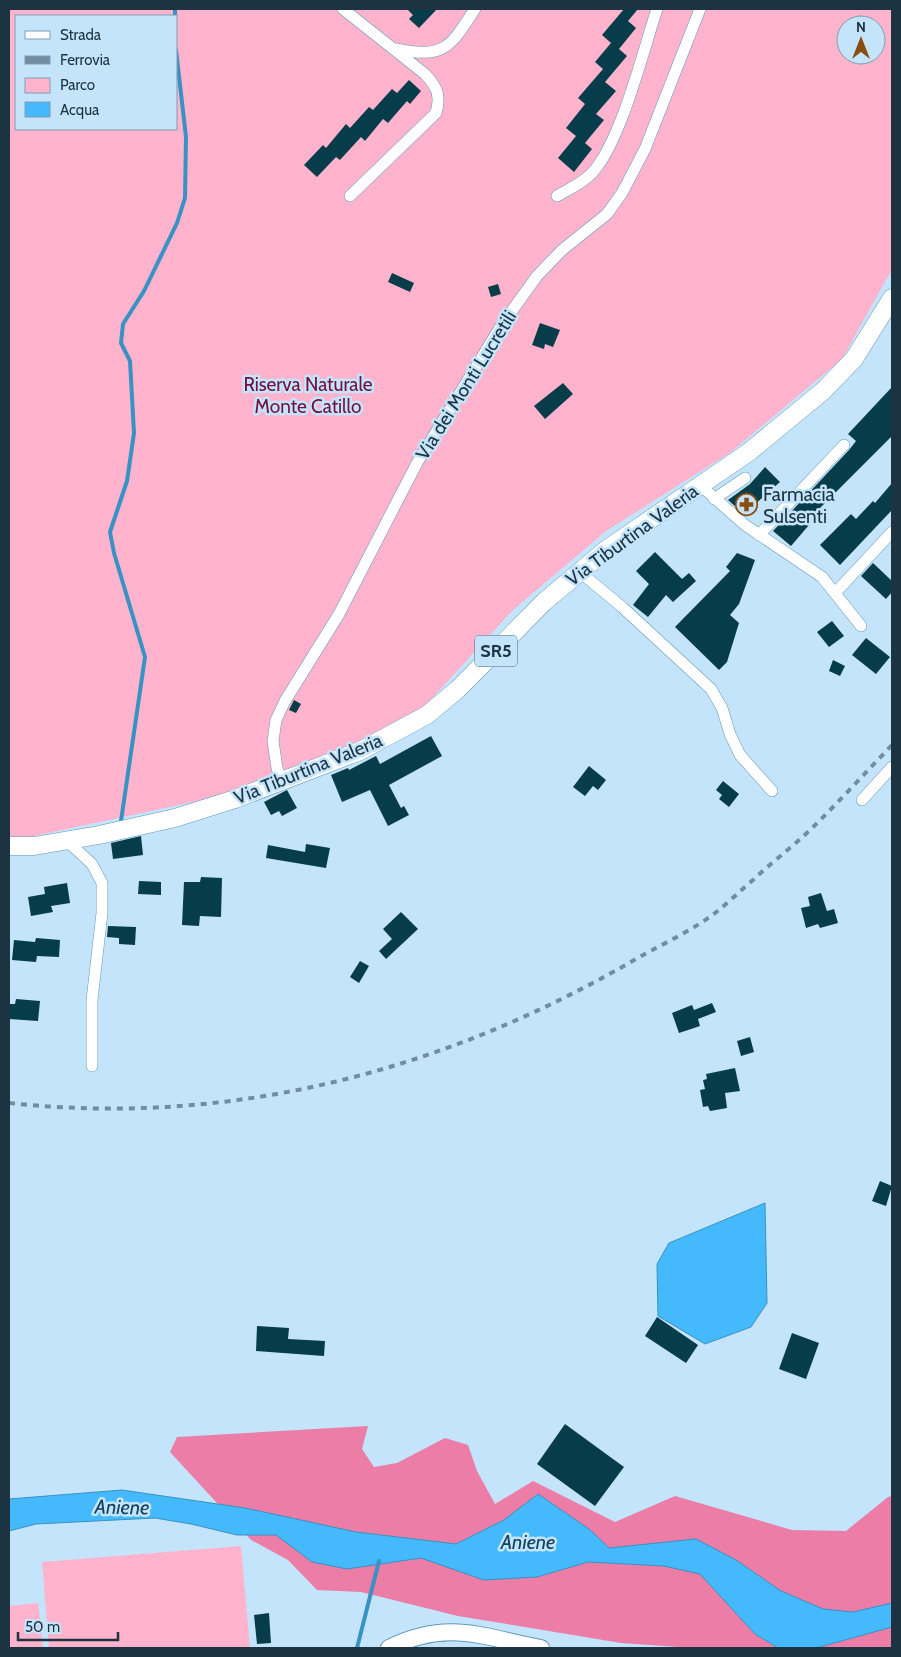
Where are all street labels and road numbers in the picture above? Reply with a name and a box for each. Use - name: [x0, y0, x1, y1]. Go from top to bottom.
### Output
- street label: Via dei Monti Lucretili: [411, 306, 521, 464]
- street label: Via Tiburtina Valeria: [561, 479, 703, 591]
- road number: SR5: [475, 636, 517, 666]
- street label: Via Tiburtina Valeria: [230, 729, 386, 809]

